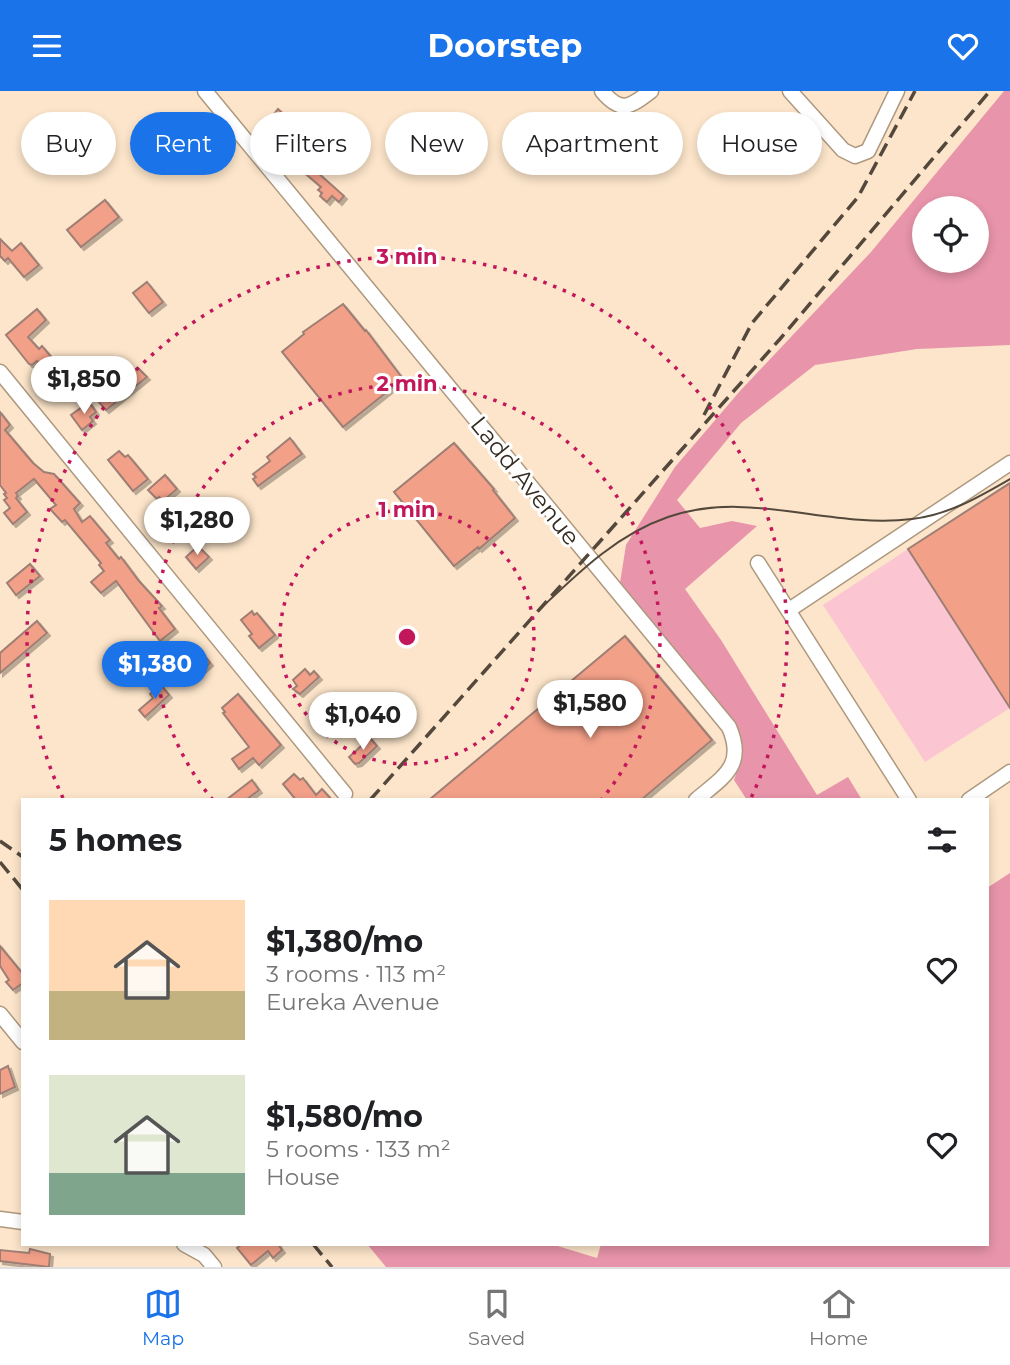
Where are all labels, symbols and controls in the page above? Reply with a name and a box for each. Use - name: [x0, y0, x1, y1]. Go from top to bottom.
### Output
- text: Doorstep: [428, 26, 582, 65]
- icon: menu: [28, 27, 66, 65]
- icon: heart: [944, 27, 982, 65]
- chip: Buy: [21, 112, 116, 175]
- chip: Rent: [130, 112, 236, 175]
- chip: Filters: [250, 112, 371, 175]
- chip: New: [385, 112, 488, 175]
- chip: Apartment: [502, 112, 683, 175]
- chip: House: [697, 112, 822, 175]
- map controls: [912, 196, 989, 273]
- button: locate: [912, 196, 989, 273]
- text: 3 min: [375, 244, 438, 269]
- pin: $1,850: [27, 357, 141, 416]
- text: $1,850: [47, 365, 121, 393]
- text: 2 min: [376, 371, 438, 396]
- street label: Ladd Avenue: [464, 410, 586, 551]
- pin: $1,280: [140, 497, 254, 557]
- text: 1 min: [378, 497, 436, 522]
- text: $1,280: [160, 506, 234, 534]
- centre of rings: [395, 625, 419, 649]
- pin: $1,380: [98, 641, 212, 701]
- text: $1,380: [118, 650, 192, 678]
- pin: $1,580: [533, 681, 647, 740]
- text: $1,580: [553, 689, 627, 717]
- pin: $1,040: [306, 693, 420, 752]
- text: $1,040: [325, 701, 401, 729]
- icon: filters: [923, 821, 961, 859]
- text: 5 homes: [49, 822, 182, 859]
- text: $1,380/mo: [266, 923, 423, 960]
- icon: home: [105, 928, 189, 1012]
- icon: heart: [923, 951, 961, 989]
- text: 3 rooms · 113 m²: [266, 960, 446, 988]
- text: Eureka Avenue: [266, 988, 439, 1016]
- text: $1,580/mo: [266, 1098, 423, 1135]
- icon: home: [105, 1103, 189, 1187]
- icon: heart: [923, 1126, 961, 1164]
- text: 5 rooms · 133 m²: [266, 1135, 451, 1163]
- text: House: [266, 1163, 340, 1191]
- tab: Map: [142, 1285, 184, 1350]
- tab: Saved: [468, 1285, 525, 1350]
- tab: Home: [809, 1285, 868, 1350]

